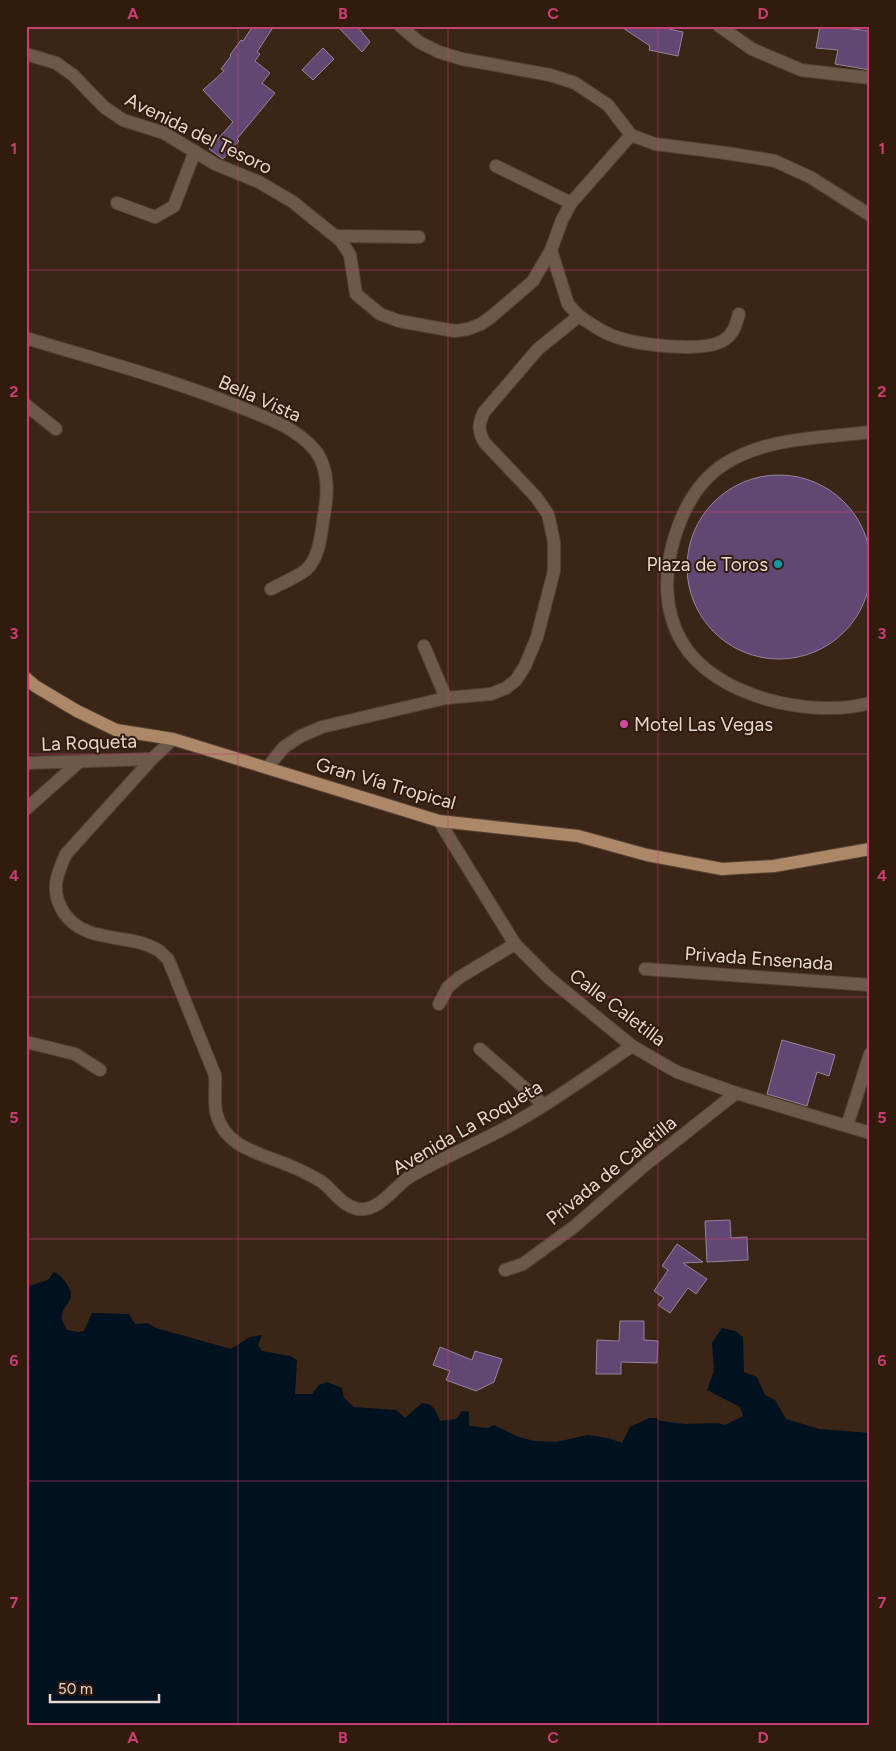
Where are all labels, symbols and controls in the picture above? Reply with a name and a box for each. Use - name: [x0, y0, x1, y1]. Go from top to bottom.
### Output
- text: A: [127, 4, 139, 23]
- text: B: [338, 4, 348, 23]
- text: C: [547, 4, 559, 23]
- text: D: [757, 4, 769, 23]
- street label: Avenida del Tesoro: [122, 88, 276, 179]
- text: 1: [11, 139, 17, 158]
- text: 1: [879, 139, 885, 158]
- street label: Bella Vista: [215, 370, 305, 427]
- text: 2: [9, 382, 19, 401]
- text: 2: [877, 382, 887, 401]
- place label: Plaza de Toros: [647, 553, 768, 576]
- marker: Plaza de Toros: [772, 558, 784, 570]
- text: 3: [10, 624, 19, 643]
- text: 3: [878, 624, 887, 643]
- place label: Motel Las Vegas: [634, 713, 773, 736]
- marker: Motel Las Vegas: [618, 718, 630, 730]
- street label: La Roqueta: [41, 729, 137, 756]
- street label: Gran Vía Tropical: [313, 752, 459, 814]
- text: 4: [9, 866, 19, 885]
- text: 4: [877, 866, 887, 885]
- street label: Privada Ensenada: [684, 942, 834, 975]
- street label: Calle Caletilla: [565, 964, 670, 1051]
- street label: Avenida La Roqueta: [388, 1075, 546, 1180]
- text: 5: [9, 1108, 19, 1127]
- text: 5: [877, 1108, 887, 1127]
- street label: Privada de Caletilla: [542, 1111, 681, 1230]
- text: 6: [9, 1351, 19, 1370]
- text: 6: [877, 1351, 887, 1370]
- text: 7: [10, 1593, 19, 1612]
- text: 7: [878, 1593, 887, 1612]
- scale bar: [50, 1671, 159, 1703]
- text: 50 m: [58, 1680, 93, 1698]
- text: A: [127, 1728, 139, 1747]
- text: B: [338, 1728, 348, 1747]
- text: C: [547, 1728, 559, 1747]
- text: D: [757, 1728, 769, 1747]

